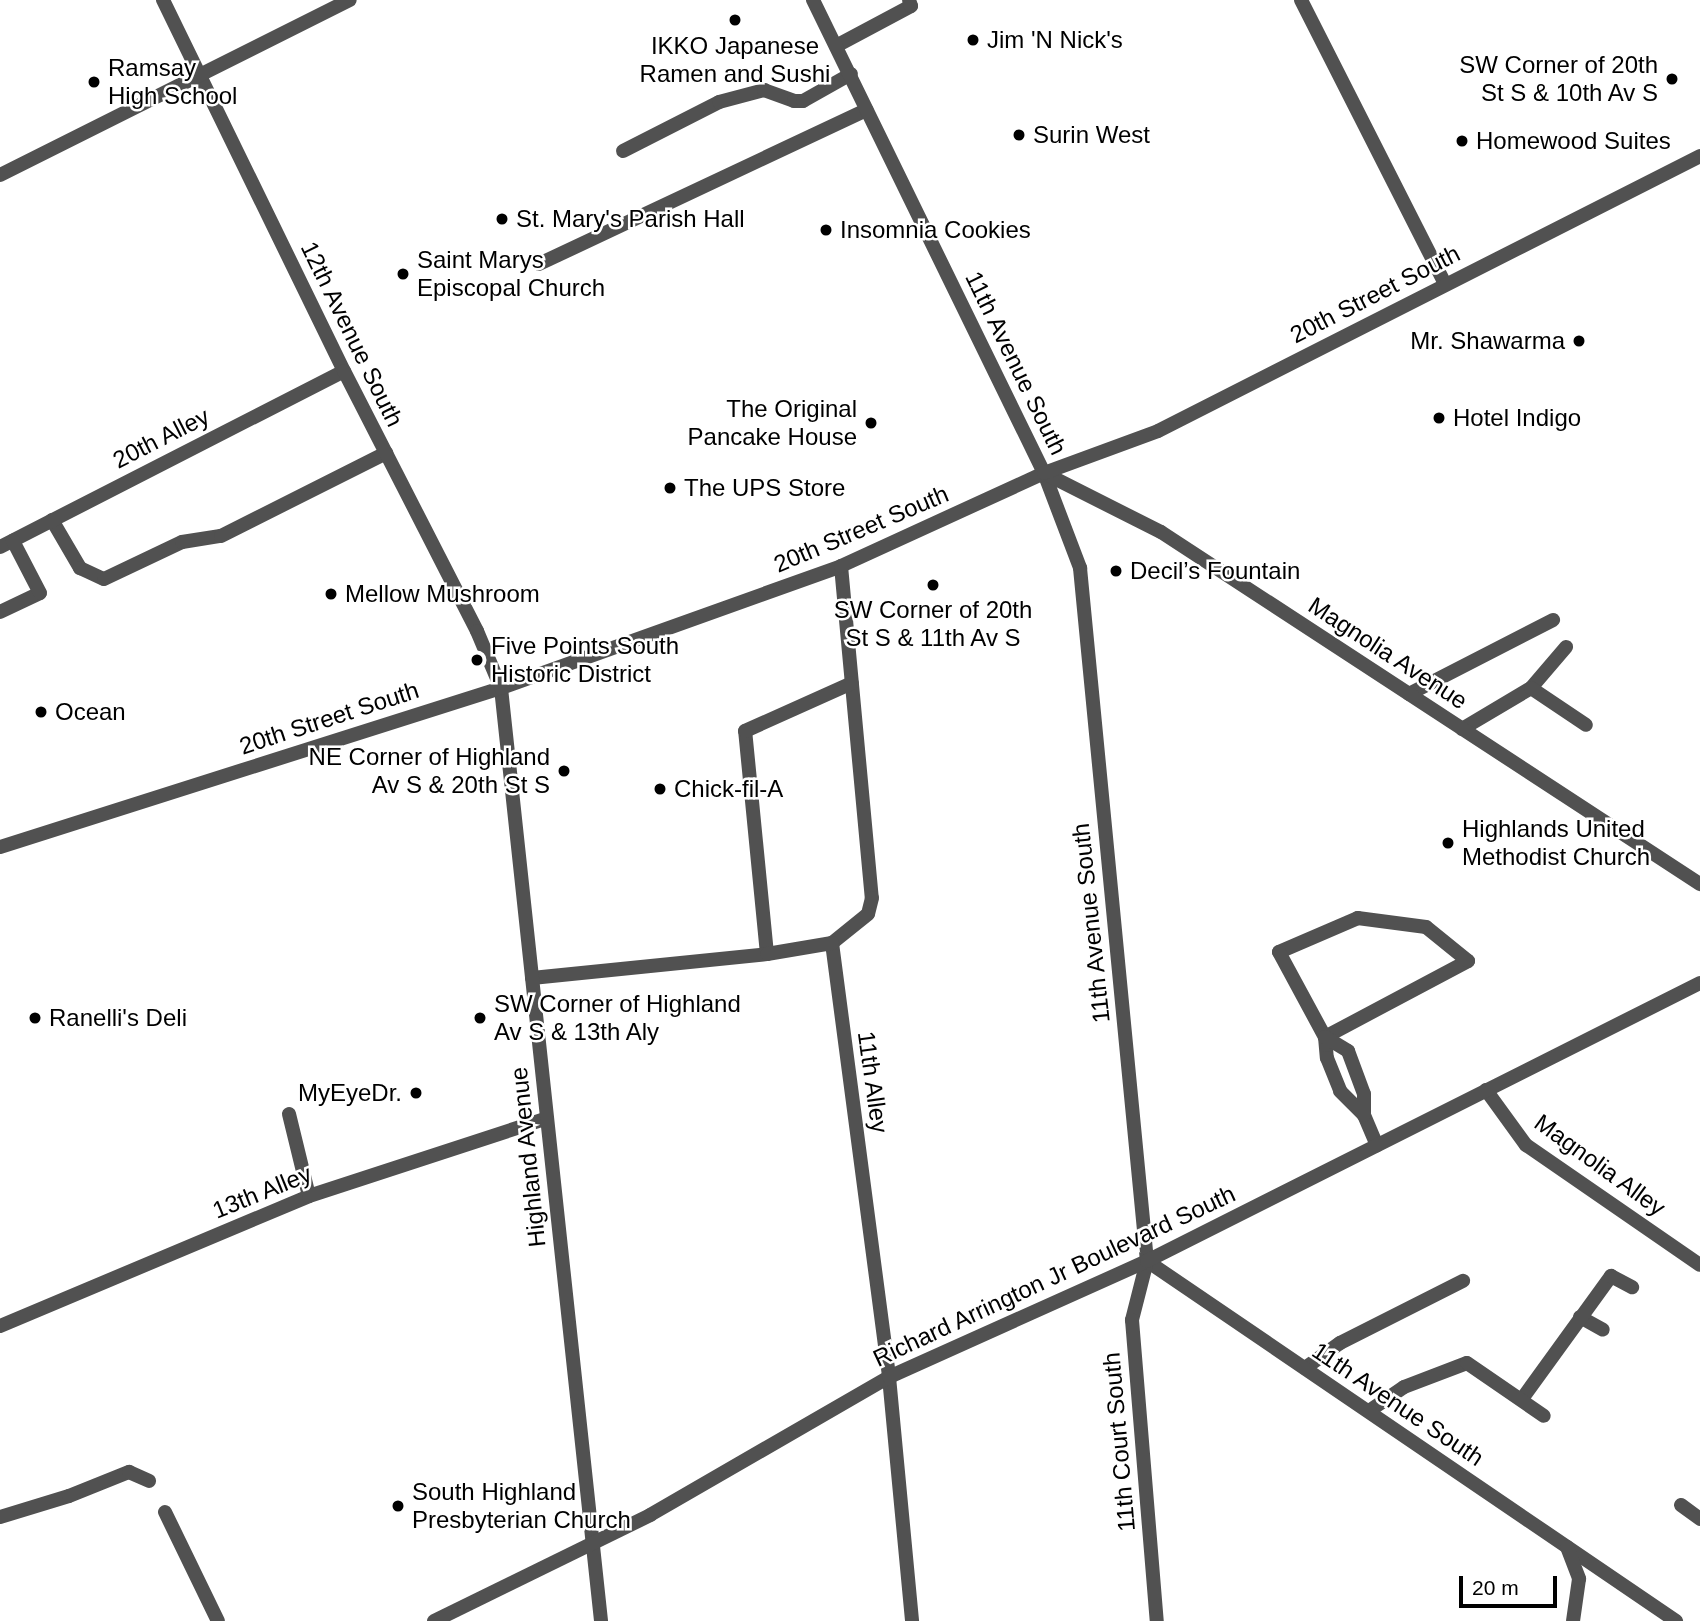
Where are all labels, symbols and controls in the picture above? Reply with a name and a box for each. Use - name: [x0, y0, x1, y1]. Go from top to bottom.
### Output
- marker: IKKO Japanese Ramen and Sushi: [727, 12, 743, 28]
- place label: Jim 'N Nick's: [987, 26, 1123, 54]
- place label: IKKO Japanese Ramen and Sushi: [640, 32, 830, 88]
- marker: Jim 'N Nick's: [965, 32, 981, 48]
- place label: SW Corner of 20th St S & 10th Av S: [1459, 51, 1658, 107]
- place label: Ramsay High School: [108, 54, 237, 110]
- marker: SW Corner of 20th St S & 10th Av S: [1664, 71, 1680, 87]
- marker: Ramsay High School: [86, 74, 102, 90]
- place label: Surin West: [1033, 121, 1150, 149]
- marker: Surin West: [1011, 127, 1027, 143]
- place label: Homewood Suites: [1476, 127, 1671, 155]
- marker: Homewood Suites: [1454, 133, 1470, 149]
- place label: St. Mary's Parish Hall: [516, 205, 745, 233]
- marker: St. Mary's Parish Hall: [494, 211, 510, 227]
- place label: Insomnia Cookies: [840, 216, 1031, 244]
- marker: Insomnia Cookies: [818, 222, 834, 238]
- street label: 12th Avenue South: [294, 236, 410, 432]
- street label: 20th Street South: [1285, 239, 1465, 349]
- place label: Saint Marys Episcopal Church: [417, 246, 605, 302]
- marker: Saint Marys Episcopal Church: [395, 266, 411, 282]
- street label: 11th Avenue South: [959, 266, 1073, 460]
- place label: Mr. Shawarma: [1410, 327, 1565, 355]
- marker: Mr. Shawarma: [1571, 333, 1587, 349]
- place label: The Original Pancake House: [688, 395, 857, 451]
- street label: 20th Alley: [108, 401, 214, 475]
- place label: Hotel Indigo: [1453, 404, 1581, 432]
- marker: Hotel Indigo: [1431, 410, 1447, 426]
- marker: The Original Pancake House: [863, 415, 879, 431]
- place label: The UPS Store: [684, 474, 845, 502]
- street label: 20th Street South: [769, 479, 953, 579]
- marker: The UPS Store: [662, 480, 678, 496]
- place label: Decil’s Fountain: [1130, 557, 1300, 585]
- marker: Decil’s Fountain: [1108, 563, 1124, 579]
- marker: SW Corner of 20th St S & 11th Av S: [925, 577, 941, 593]
- place label: Mellow Mushroom: [345, 580, 540, 608]
- marker: Mellow Mushroom: [323, 586, 339, 602]
- street label: Magnolia Avenue: [1303, 591, 1473, 715]
- place label: SW Corner of 20th St S & 11th Av S: [834, 596, 1032, 652]
- place label: Five Points South Historic District: [491, 632, 679, 688]
- marker: Five Points South Historic District: [469, 652, 485, 668]
- street label: 20th Street South: [236, 675, 422, 761]
- place label: Ocean: [55, 698, 126, 726]
- marker: Ocean: [33, 704, 49, 720]
- place label: NE Corner of Highland Av S & 20th St S: [309, 743, 550, 799]
- marker: NE Corner of Highland Av S & 20th St S: [556, 763, 572, 779]
- place label: Chick-fil-A: [674, 775, 783, 803]
- marker: Chick-fil-A: [652, 781, 668, 797]
- place label: Highlands United Methodist Church: [1462, 815, 1650, 871]
- street label: 11th Avenue South: [1066, 821, 1116, 1025]
- marker: Highlands United Methodist Church: [1440, 835, 1456, 851]
- place label: SW Corner of Highland Av S & 13th Aly: [494, 990, 741, 1046]
- place label: Ranelli's Deli: [49, 1004, 187, 1032]
- marker: Ranelli's Deli: [27, 1010, 43, 1026]
- marker: SW Corner of Highland Av S & 13th Aly: [472, 1010, 488, 1026]
- street label: 11th Alley: [852, 1029, 894, 1135]
- street label: Highland Avenue: [504, 1065, 552, 1249]
- place label: MyEyeDr.: [298, 1079, 402, 1107]
- marker: MyEyeDr.: [408, 1085, 424, 1101]
- street label: Magnolia Alley: [1528, 1107, 1672, 1223]
- street label: 13th Alley: [208, 1159, 316, 1225]
- street label: Richard Arrington Jr Boulevard South: [868, 1179, 1240, 1373]
- street label: 11th Avenue South: [1306, 1336, 1490, 1472]
- street label: 11th Court South: [1097, 1351, 1141, 1533]
- place label: South Highland Presbyterian Church: [412, 1478, 631, 1534]
- marker: South Highland Presbyterian Church: [390, 1498, 406, 1514]
- scale bar: [1462, 1562, 1560, 1606]
- text: 20 m: [1472, 1576, 1519, 1599]

